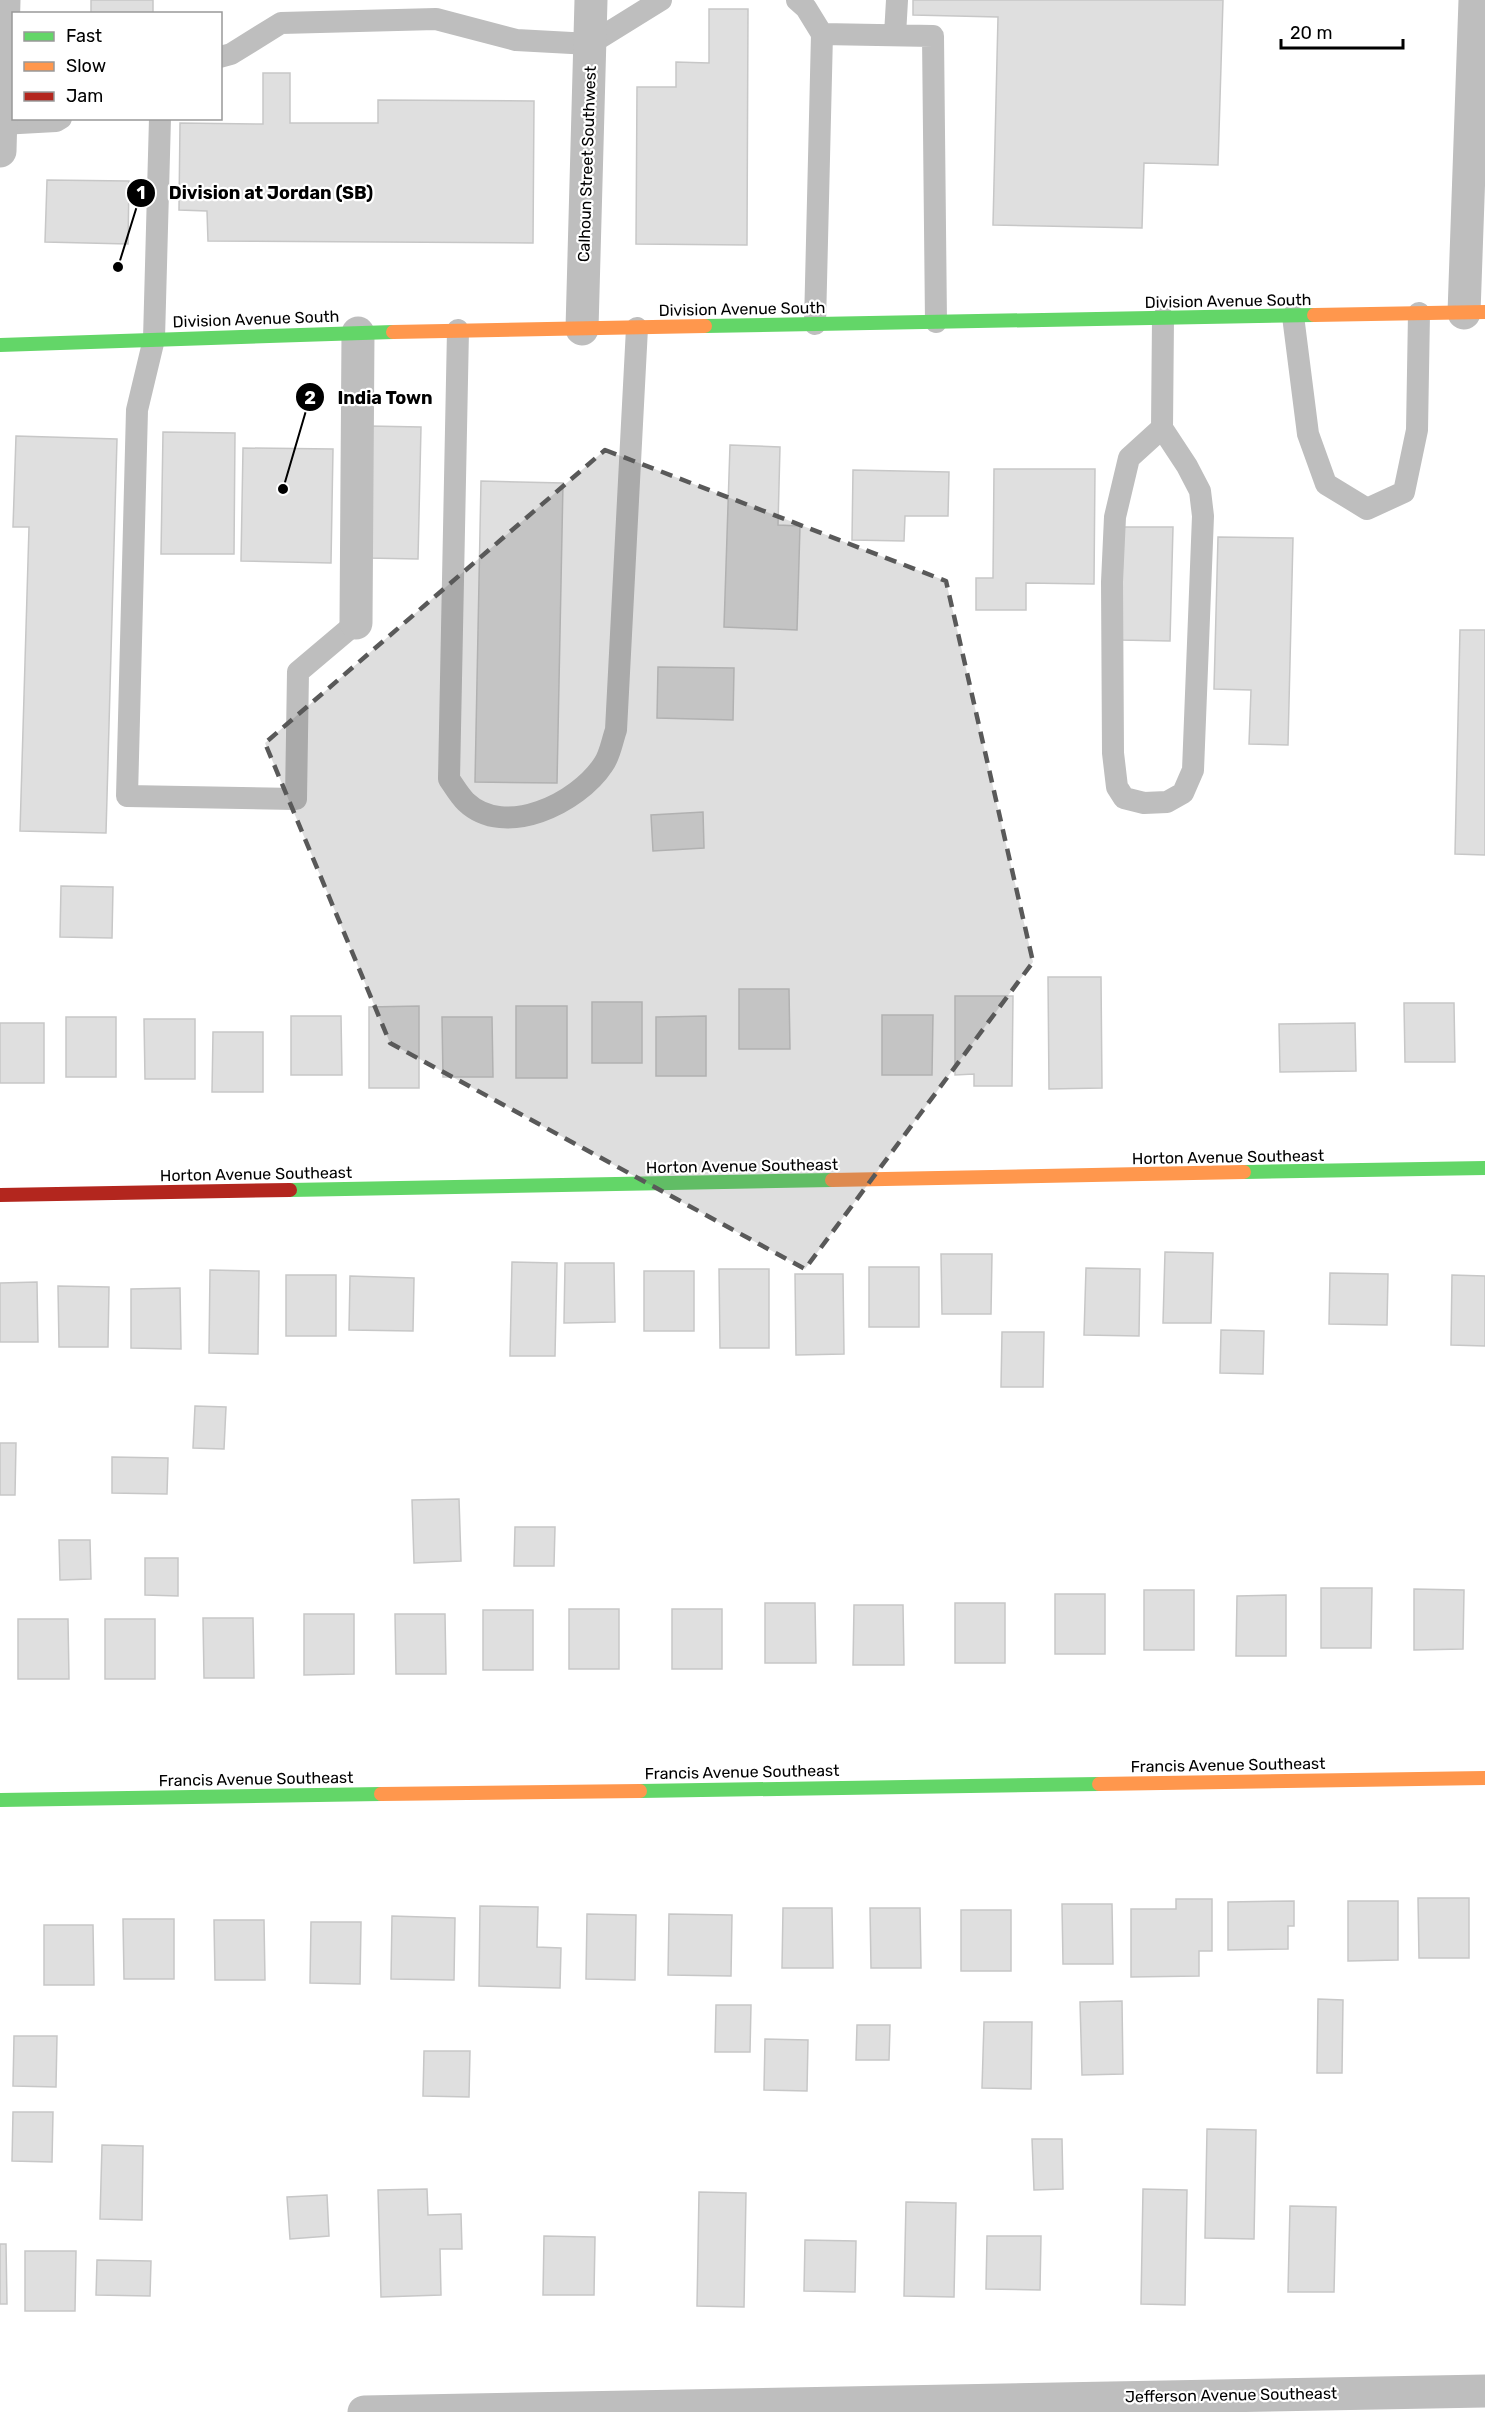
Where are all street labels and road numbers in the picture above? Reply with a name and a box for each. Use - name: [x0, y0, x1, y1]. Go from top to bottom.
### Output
- street label: Calhoun Street Southwest: [574, 66, 600, 262]
- street label: Division Avenue South: [1144, 290, 1312, 312]
- street label: Division Avenue South: [658, 298, 826, 320]
- street label: Division Avenue South: [172, 307, 340, 331]
- street label: Horton Avenue Southeast: [1132, 1146, 1324, 1168]
- street label: Horton Avenue Southeast: [646, 1155, 838, 1177]
- street label: Horton Avenue Southeast: [160, 1163, 352, 1185]
- street label: Francis Avenue Southeast: [1130, 1754, 1326, 1776]
- street label: Francis Avenue Southeast: [644, 1761, 840, 1783]
- street label: Francis Avenue Southeast: [158, 1768, 354, 1790]
- street label: Jefferson Avenue Southeast: [1125, 2384, 1337, 2406]

